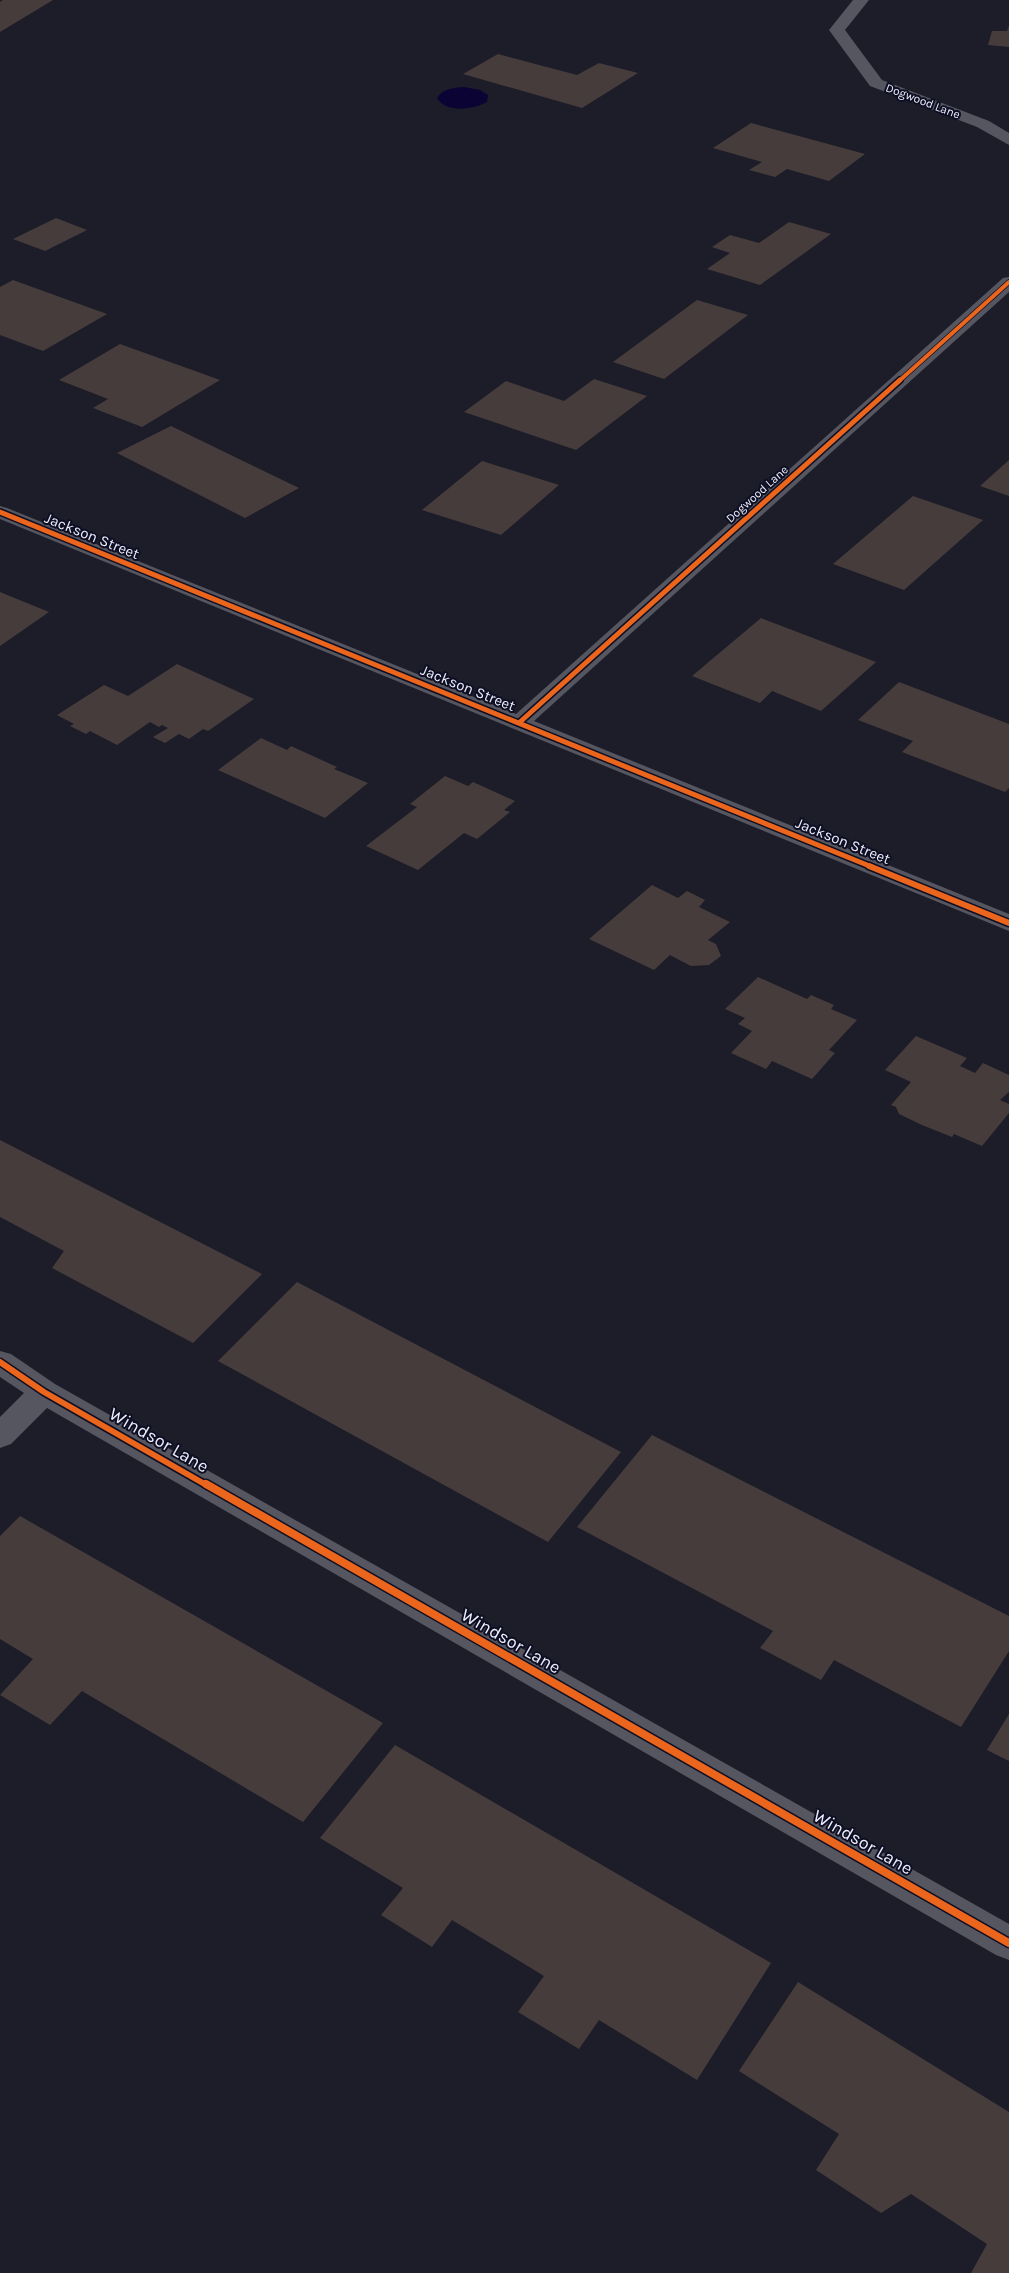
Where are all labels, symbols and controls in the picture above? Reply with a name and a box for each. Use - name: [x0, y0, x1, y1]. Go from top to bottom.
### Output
- street label: Dogwood Lane: [884, 80, 962, 122]
- street label: Dogwood Lane: [723, 462, 791, 526]
- street label: Jackson Street: [42, 509, 142, 563]
- street label: Jackson Street: [418, 661, 518, 715]
- street label: Jackson Street: [793, 814, 893, 868]
- street label: Windsor Lane: [105, 1403, 213, 1477]
- street label: Windsor Lane: [457, 1604, 565, 1678]
- street label: Windsor Lane: [809, 1805, 917, 1879]

